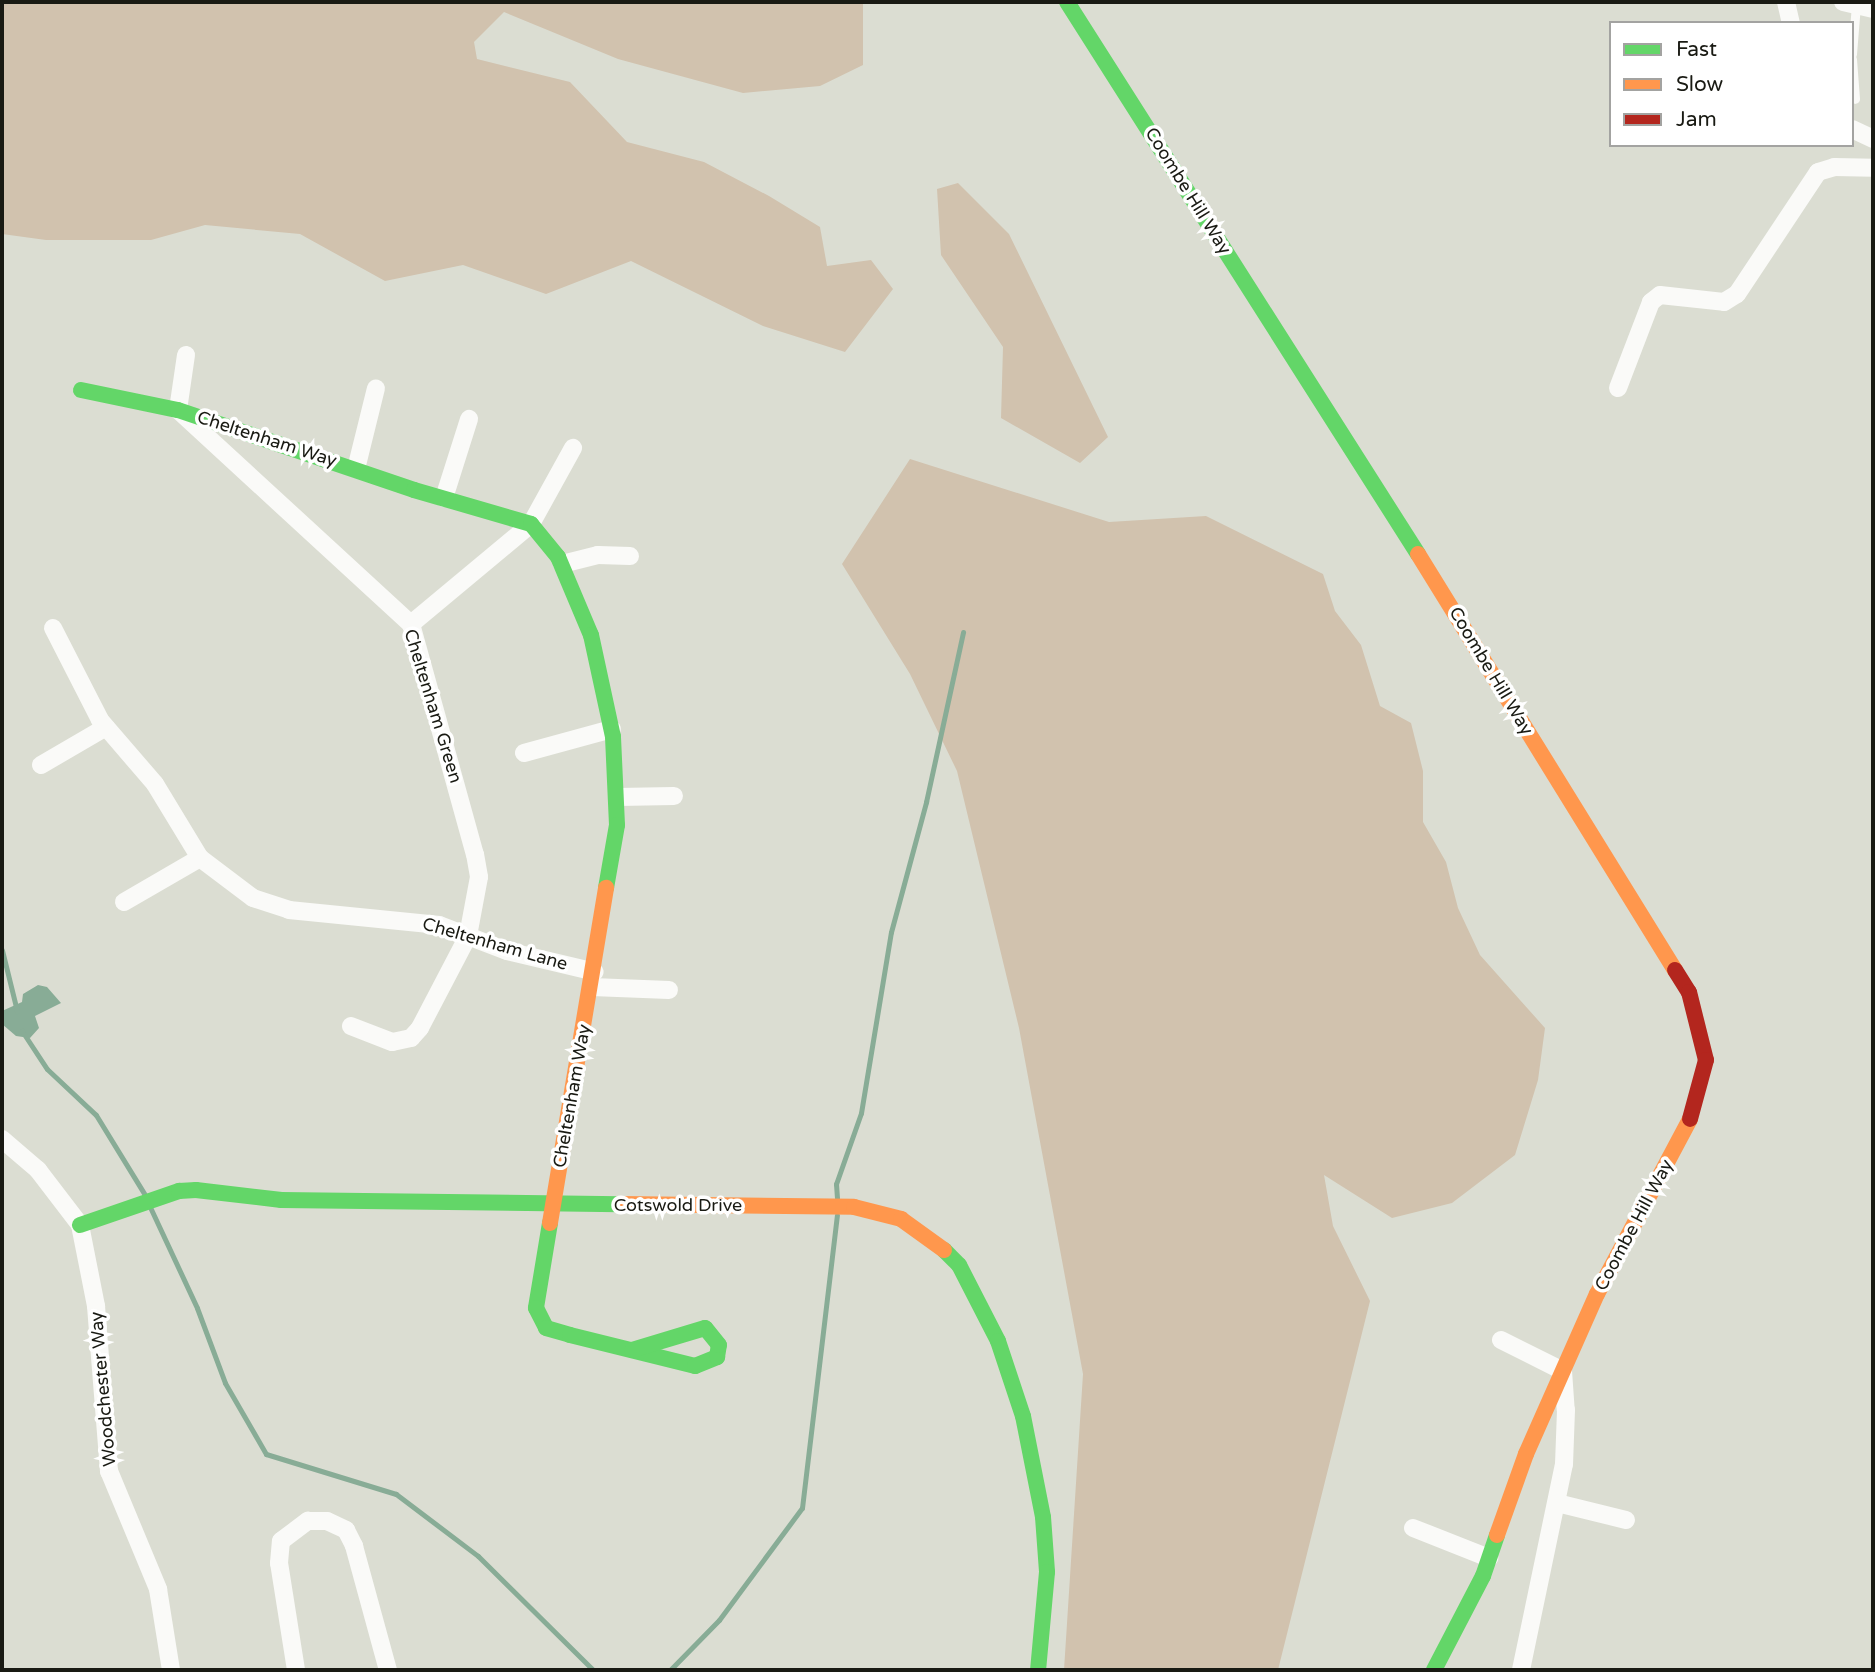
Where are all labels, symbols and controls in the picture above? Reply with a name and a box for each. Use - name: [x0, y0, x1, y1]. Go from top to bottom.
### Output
- legend: [1609, 21, 1854, 147]
- text: Fast: [1676, 37, 1717, 62]
- text: Slow: [1676, 72, 1723, 97]
- text: Jam: [1676, 107, 1717, 132]
- street label: Coombe Hill Way: [1140, 124, 1236, 258]
- street label: Cheltenham Way: [195, 406, 339, 472]
- street label: Coombe Hill Way: [1444, 603, 1538, 739]
- street label: Cheltenham Green: [399, 626, 467, 786]
- street label: Cheltenham Lane: [420, 913, 570, 975]
- street label: Cheltenham Way: [549, 1023, 595, 1169]
- street label: Coombe Hill Way: [1590, 1156, 1678, 1294]
- street label: Cotswold Drive: [614, 1194, 742, 1216]
- street label: Woodchester Way: [85, 1311, 121, 1467]

